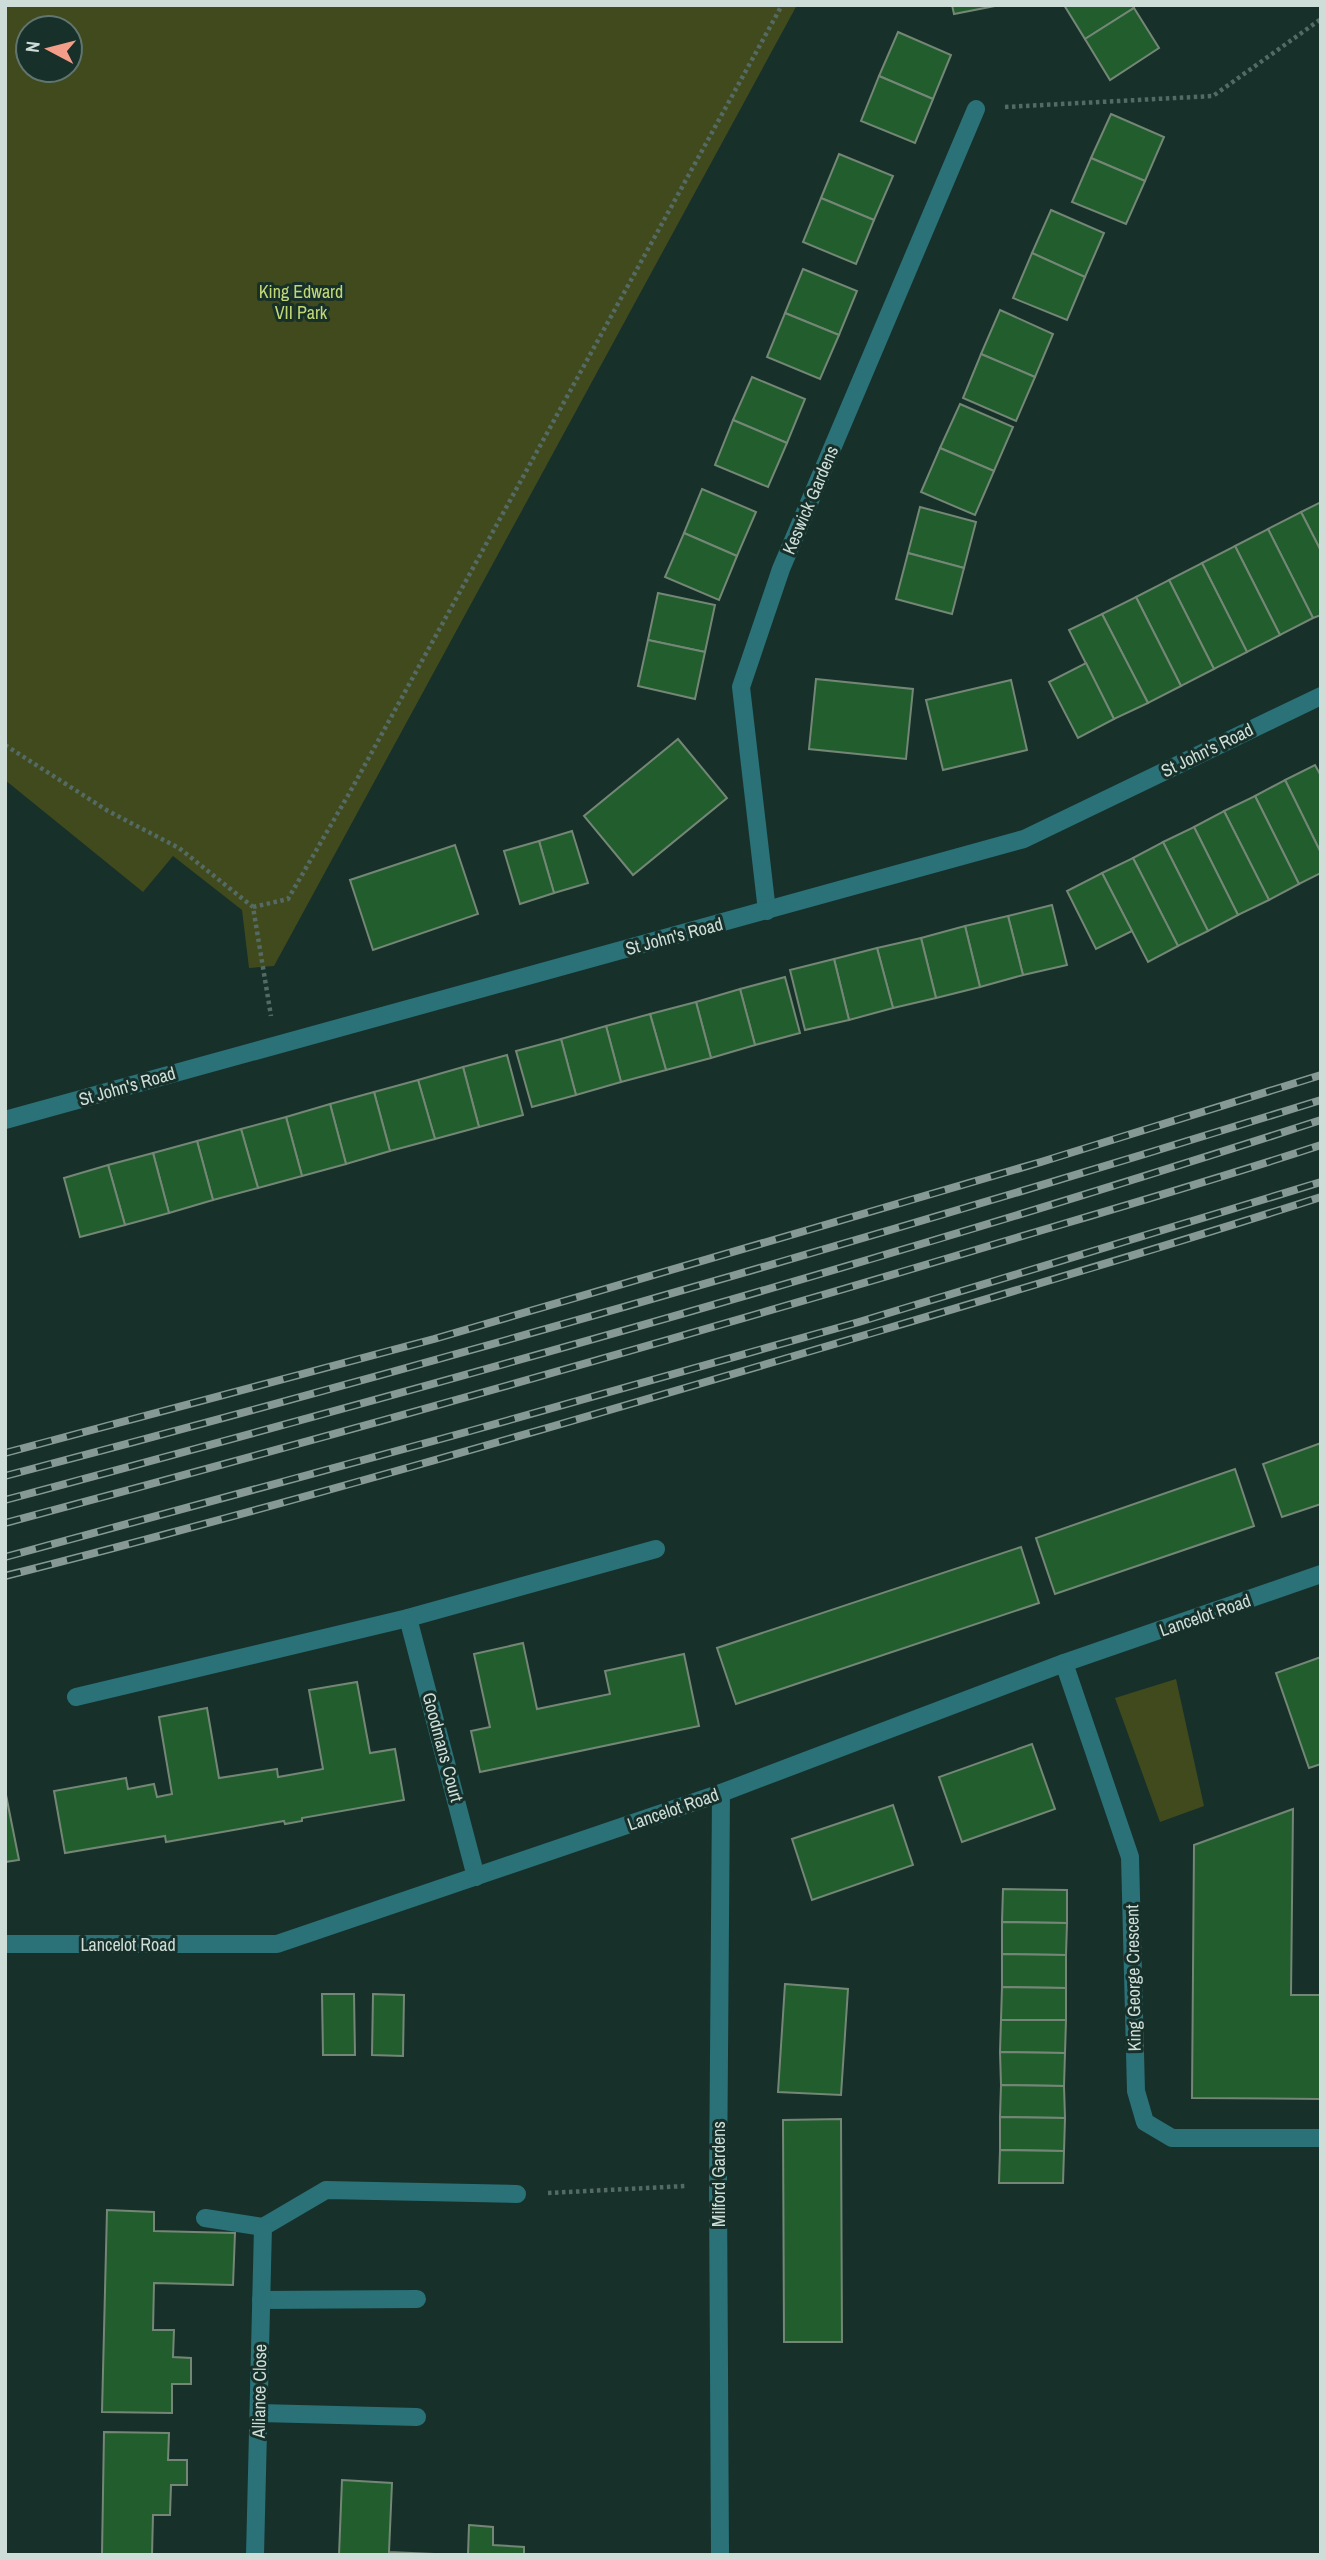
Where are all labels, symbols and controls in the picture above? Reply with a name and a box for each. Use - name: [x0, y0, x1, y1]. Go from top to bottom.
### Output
- north arrow: [14, 14, 84, 84]
- text: N: [19, 40, 46, 54]
- park label: King Edward VII Park: [259, 279, 343, 325]
- street label: Keswick Gardens: [776, 442, 844, 558]
- street label: St John's Road: [1157, 717, 1257, 783]
- street label: St John's Road: [623, 911, 725, 961]
- street label: St John's Road: [76, 1060, 178, 1112]
- street label: Lancelot Road: [1156, 1588, 1254, 1642]
- street label: Goodmans Court: [416, 1689, 470, 1805]
- street label: Lancelot Road: [624, 1782, 722, 1836]
- street label: King George Crescent: [1119, 1904, 1147, 2052]
- street label: Lancelot Road: [80, 1932, 176, 1957]
- street label: Milford Gardens: [706, 2121, 731, 2227]
- street label: Alliance Close: [246, 2344, 272, 2439]

